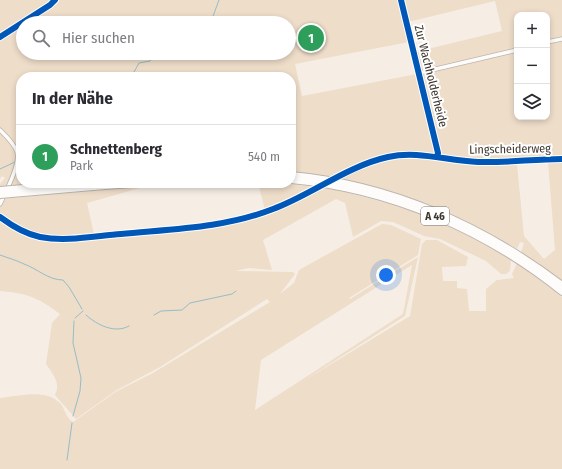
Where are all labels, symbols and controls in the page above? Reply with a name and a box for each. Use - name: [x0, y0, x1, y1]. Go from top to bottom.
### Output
- map controls: [514, 12, 550, 120]
- button: +: [514, 12, 550, 48]
- search box: [16, 16, 296, 60]
- pin: 1: [298, 23, 324, 53]
- street label: Zur Wachholderheide: [412, 24, 450, 129]
- icon: search: [30, 27, 52, 49]
- text: Hier suchen: [62, 29, 135, 47]
- button: −: [514, 48, 550, 84]
- button: layers: [514, 84, 550, 120]
- text: In der Nähe: [32, 88, 113, 109]
- text: Schnettenberg: [70, 140, 162, 158]
- street label: Lingscheiderweg: [469, 141, 551, 157]
- text: 1: [42, 149, 48, 164]
- text: 540 m: [248, 149, 280, 164]
- text: Park: [70, 158, 93, 173]
- road number: A 46: [421, 207, 449, 225]
- your location: [376, 265, 396, 285]

